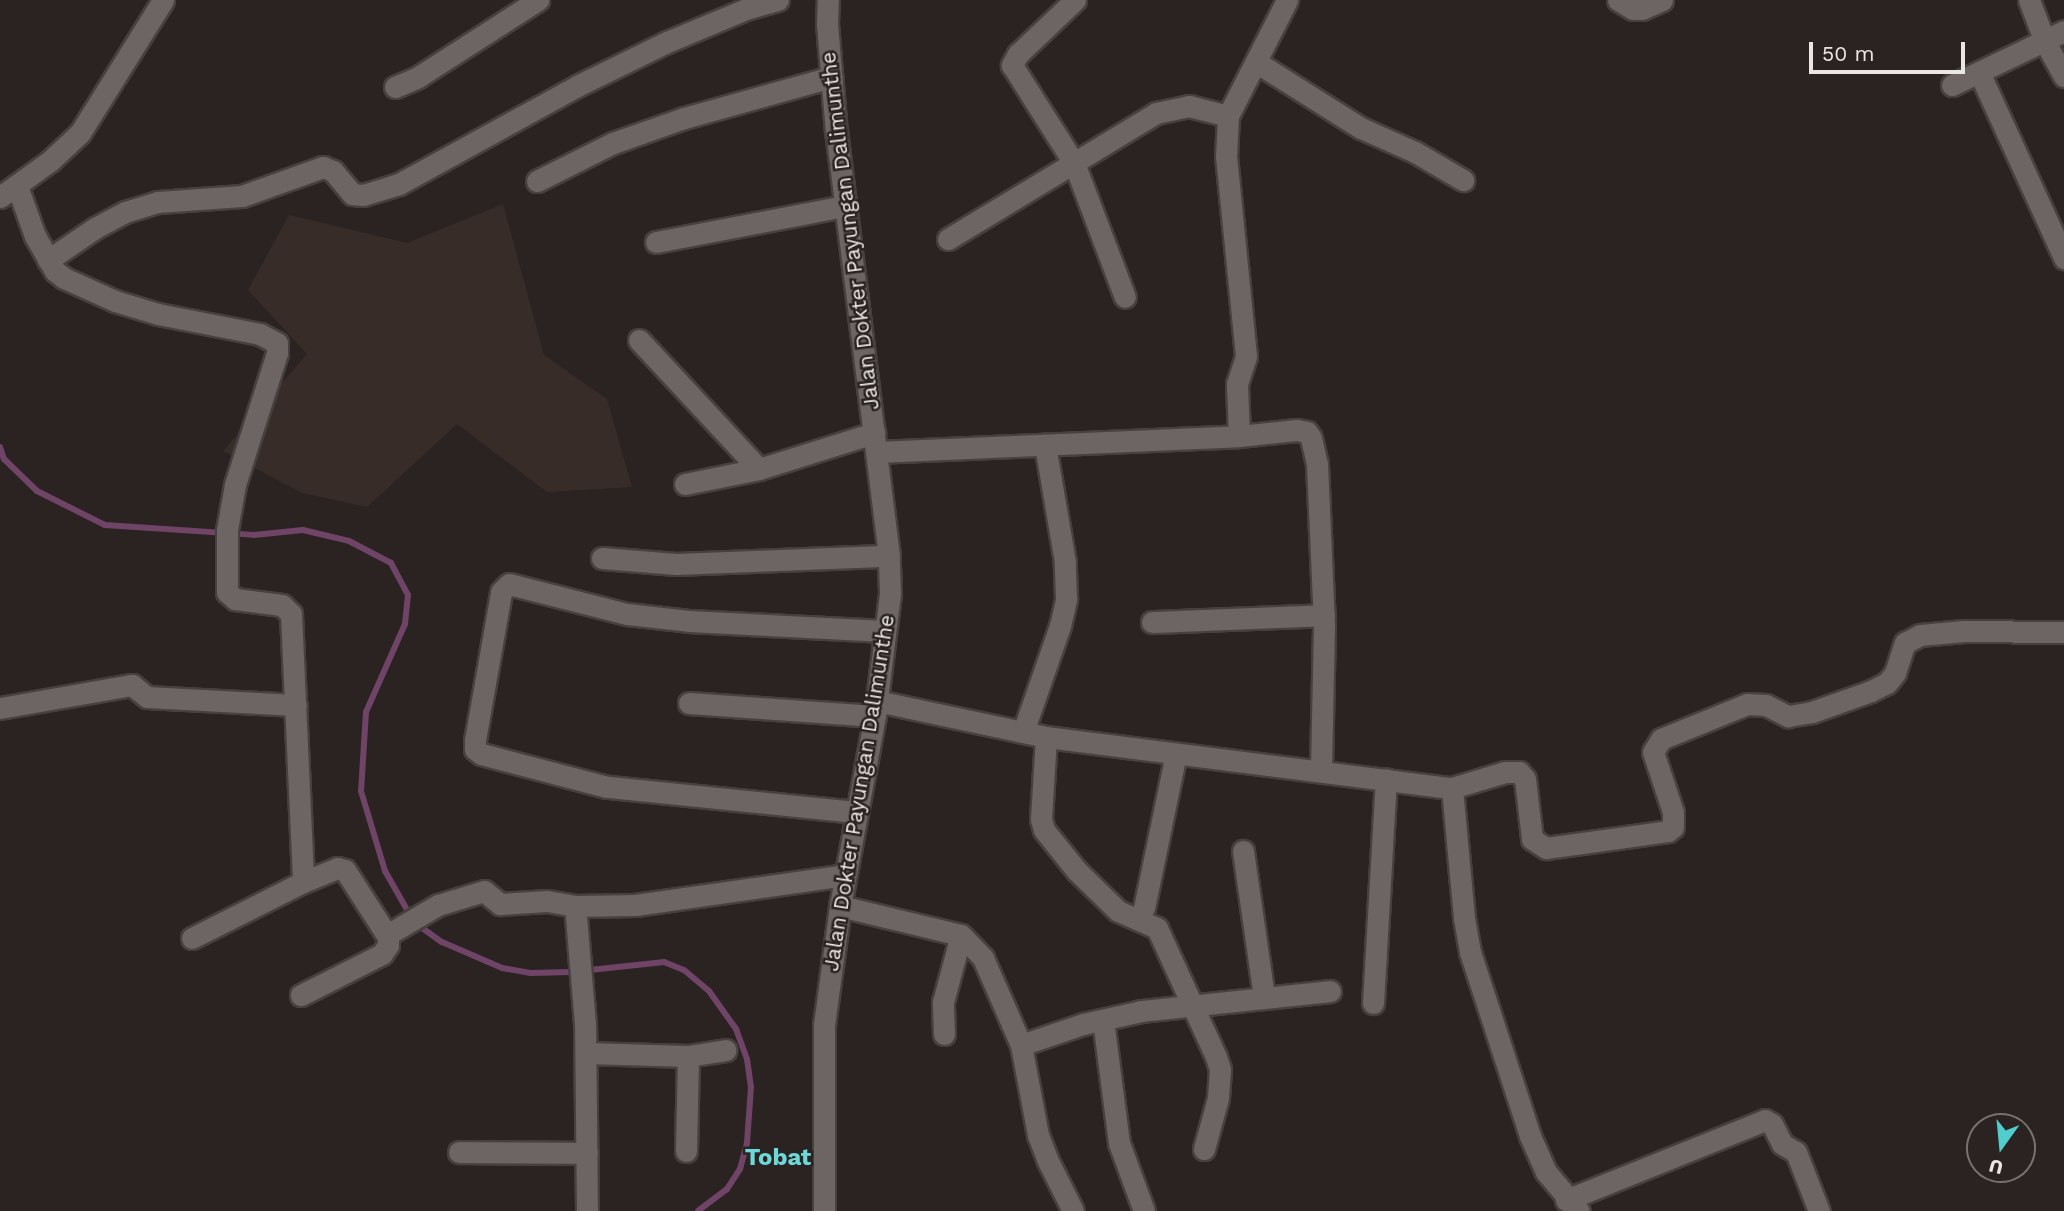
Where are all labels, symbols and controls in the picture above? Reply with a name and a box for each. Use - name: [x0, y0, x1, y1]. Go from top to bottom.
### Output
- scale bar: [1812, 28, 1968, 72]
- text: 50 m: [1822, 41, 1874, 66]
- street label: Jalan Dokter Payungan Dalimunthe: [815, 50, 885, 412]
- street label: Jalan Dokter Payungan Dalimunthe: [818, 613, 900, 973]
- north arrow: [1966, 1113, 2036, 1183]
- district label: Tobat: [745, 1144, 811, 1172]
- text: U: [1986, 1154, 2005, 1180]

